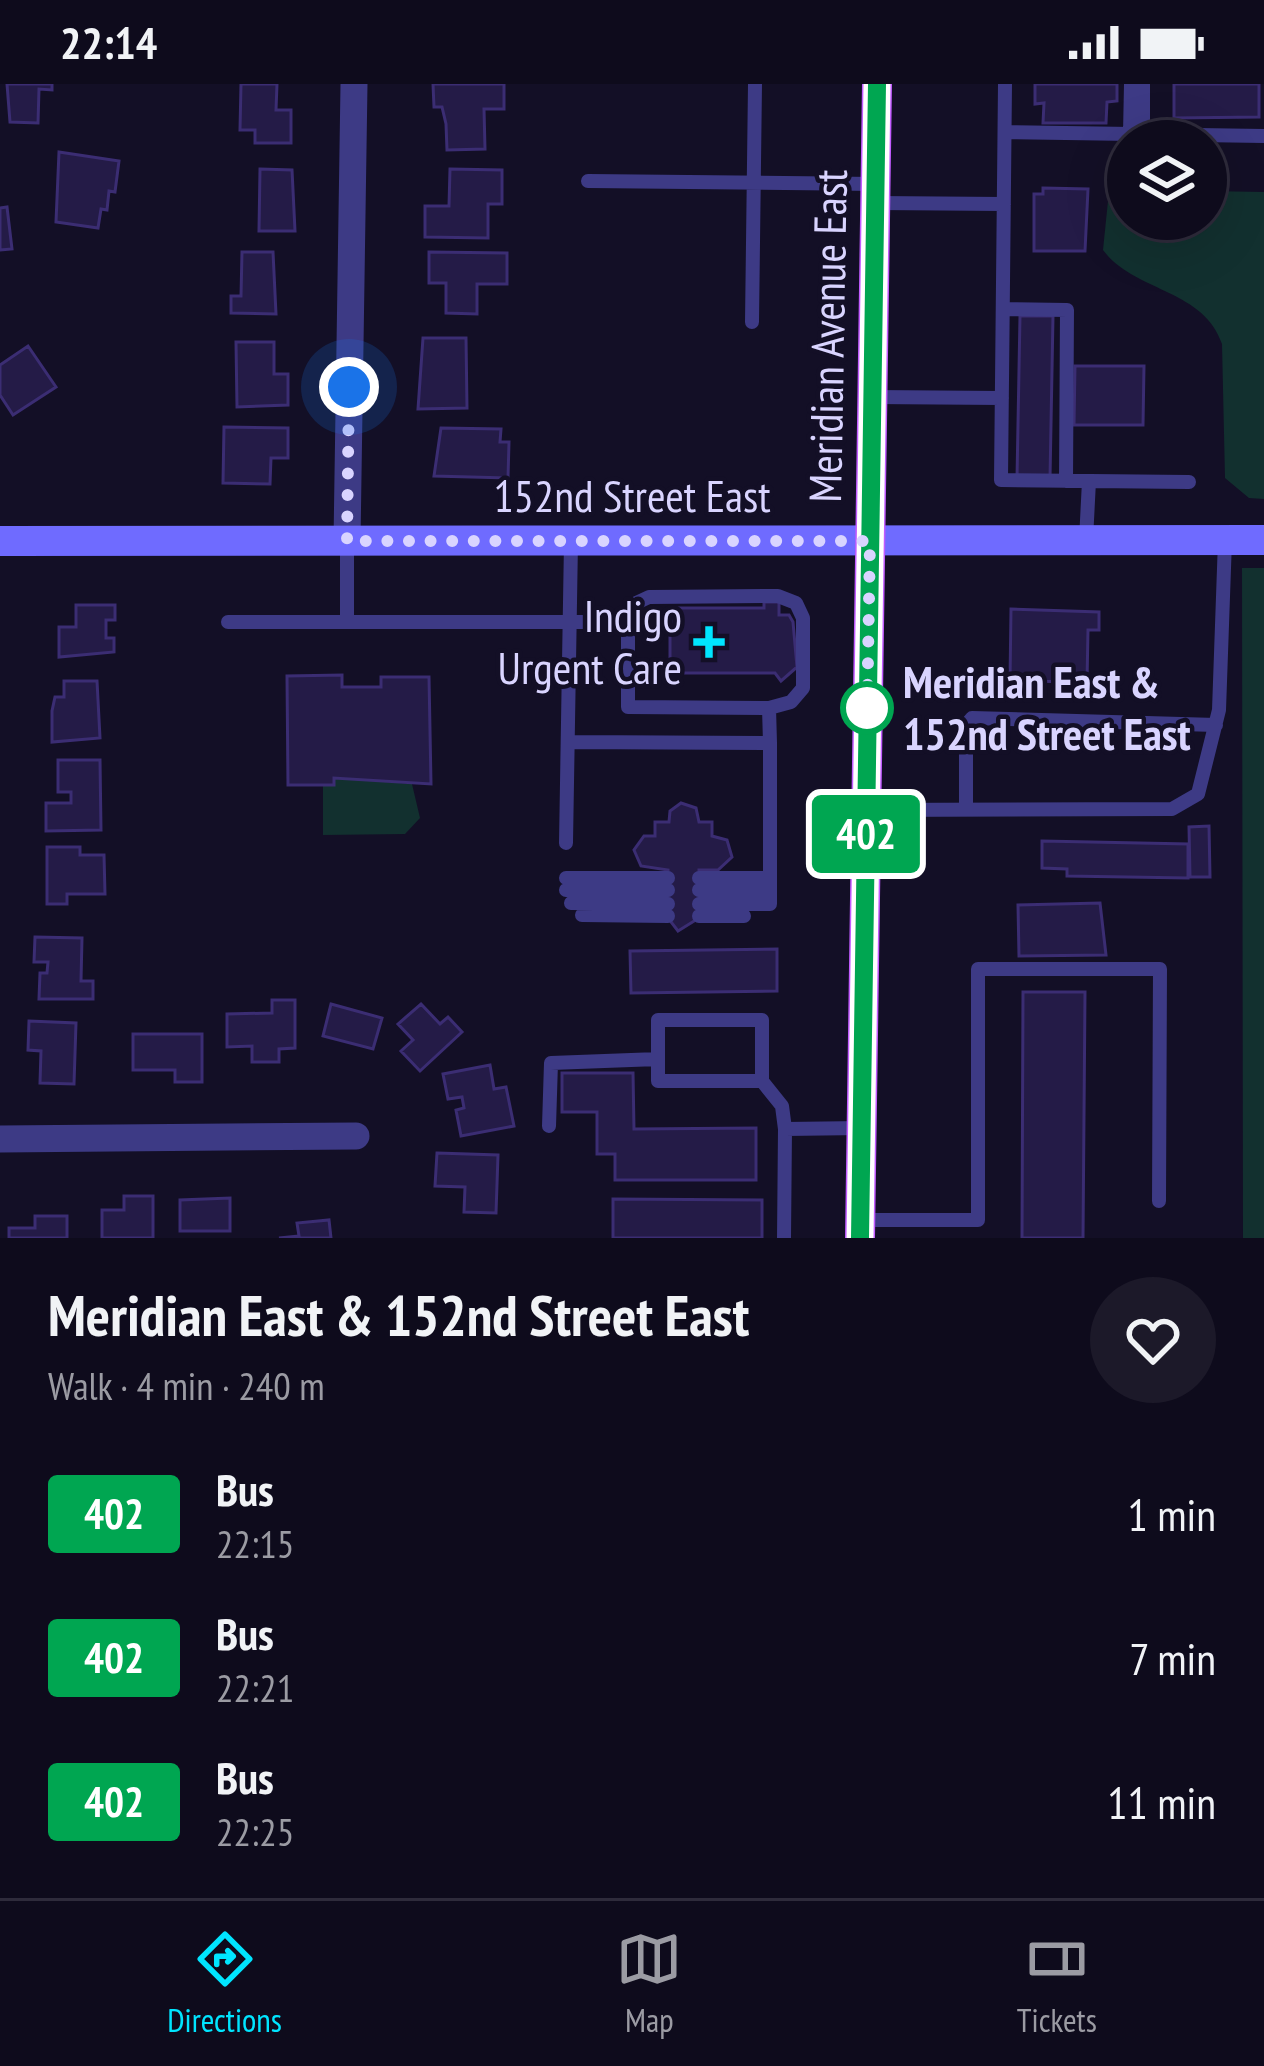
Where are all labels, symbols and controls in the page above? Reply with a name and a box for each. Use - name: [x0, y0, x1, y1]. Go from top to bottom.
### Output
- text: 22:14: [60, 13, 157, 71]
- map controls: [1107, 120, 1227, 240]
- button: layers: [1107, 120, 1227, 240]
- street label: Meridian Avenue East: [795, 168, 859, 503]
- your location: [319, 357, 379, 417]
- street label: 152nd Street East: [493, 466, 771, 524]
- place label: Indigo Urgent Care: [498, 586, 682, 696]
- marker: Indigo Urgent Care: [693, 626, 725, 658]
- place label: Meridian East & 152nd Street East: [903, 652, 1191, 762]
- marker: Meridian East & 152nd Street East: [842, 683, 892, 733]
- line badge: 402: [797, 795, 935, 873]
- text: 402: [836, 806, 896, 861]
- button: heart: [1090, 1277, 1216, 1403]
- text: Meridian East & 152nd Street East: [48, 1278, 749, 1352]
- text: Walk · 4 min · 240 m: [48, 1360, 325, 1411]
- text: Bus: [216, 1460, 274, 1518]
- text: 1 min: [1127, 1485, 1216, 1543]
- text: 402: [84, 1486, 144, 1541]
- text: 22:15: [216, 1518, 294, 1569]
- text: Bus: [216, 1604, 274, 1662]
- text: 7 min: [1129, 1629, 1216, 1687]
- text: 402: [84, 1630, 144, 1685]
- text: 22:21: [216, 1662, 294, 1713]
- text: Bus: [216, 1748, 274, 1806]
- text: 11 min: [1107, 1773, 1216, 1831]
- text: 402: [84, 1774, 144, 1829]
- text: 22:25: [216, 1806, 294, 1857]
- tab: Directions: [167, 1926, 282, 2041]
- tab: Map: [616, 1926, 682, 2041]
- tab: Tickets: [1017, 1926, 1097, 2041]

